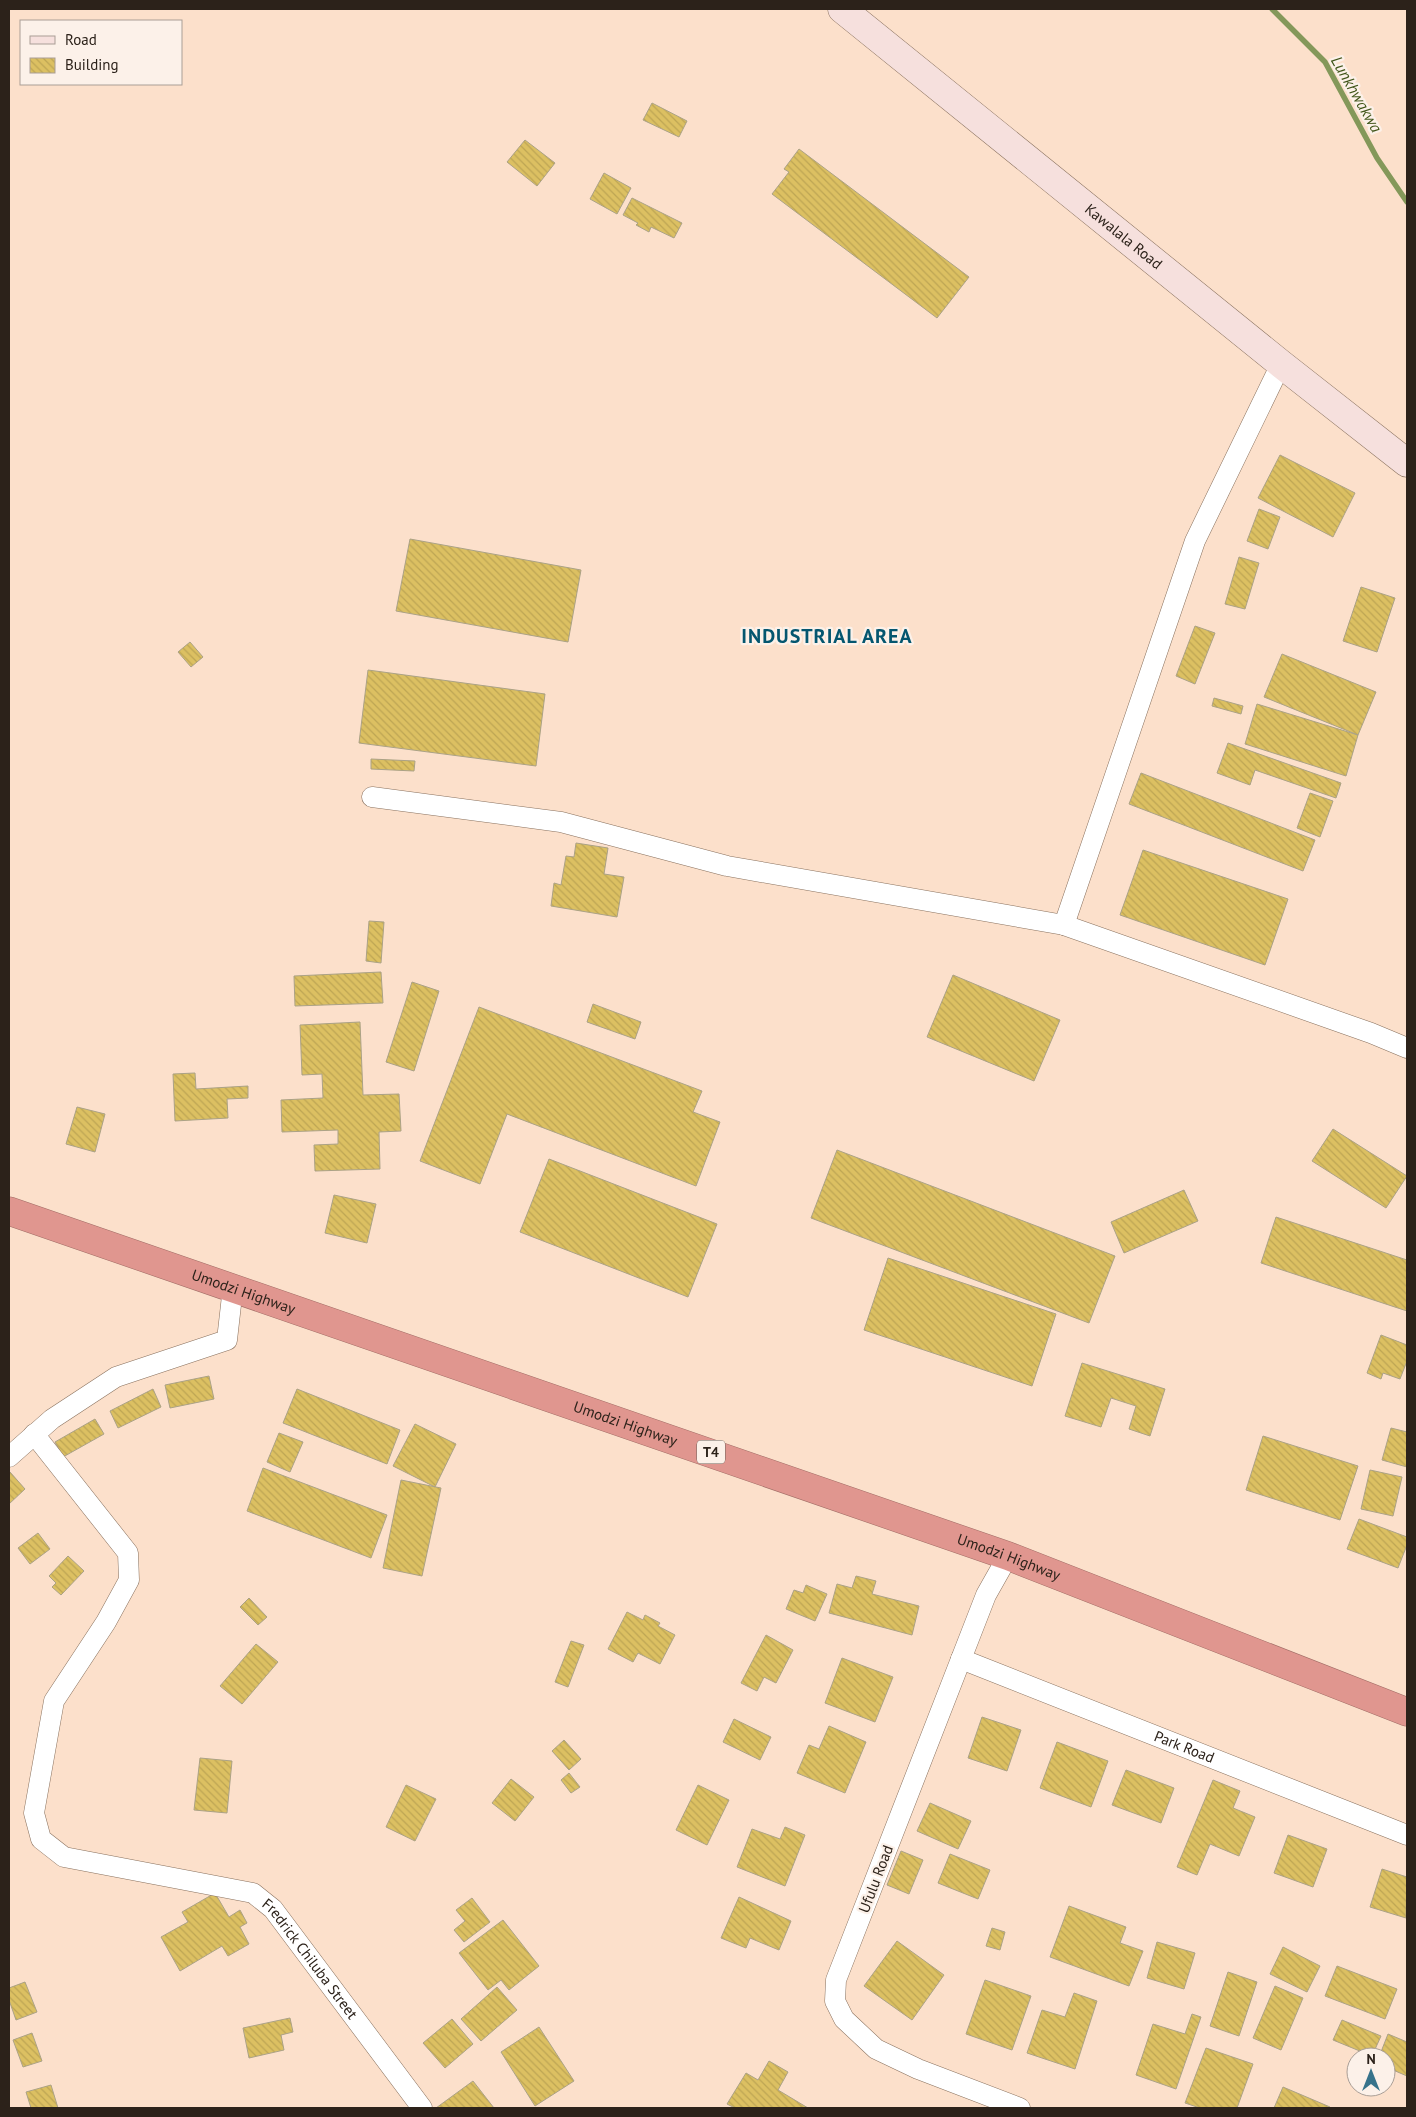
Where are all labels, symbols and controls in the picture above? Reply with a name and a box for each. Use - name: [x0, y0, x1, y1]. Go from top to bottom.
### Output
- legend: [20, 20, 182, 85]
- text: Road: [65, 30, 97, 49]
- water label: Lunkhwakwa: [1327, 52, 1387, 136]
- text: Building: [65, 55, 119, 74]
- street label: Kawalala Road: [1081, 199, 1166, 273]
- district label: INDUSTRIAL AREA: [741, 623, 913, 649]
- street label: Umodzi Highway: [189, 1265, 298, 1318]
- street label: Umodzi Highway: [571, 1397, 680, 1450]
- road number: T4: [697, 1440, 725, 1464]
- street label: Umodzi Highway: [955, 1529, 1063, 1585]
- street label: Park Road: [1152, 1726, 1217, 1767]
- street label: Ufulu Road: [854, 1842, 897, 1915]
- street label: Fredrick Chiluba Street: [259, 1894, 362, 2023]
- north arrow: [1346, 2047, 1396, 2097]
- text: N: [1366, 2050, 1376, 2068]

